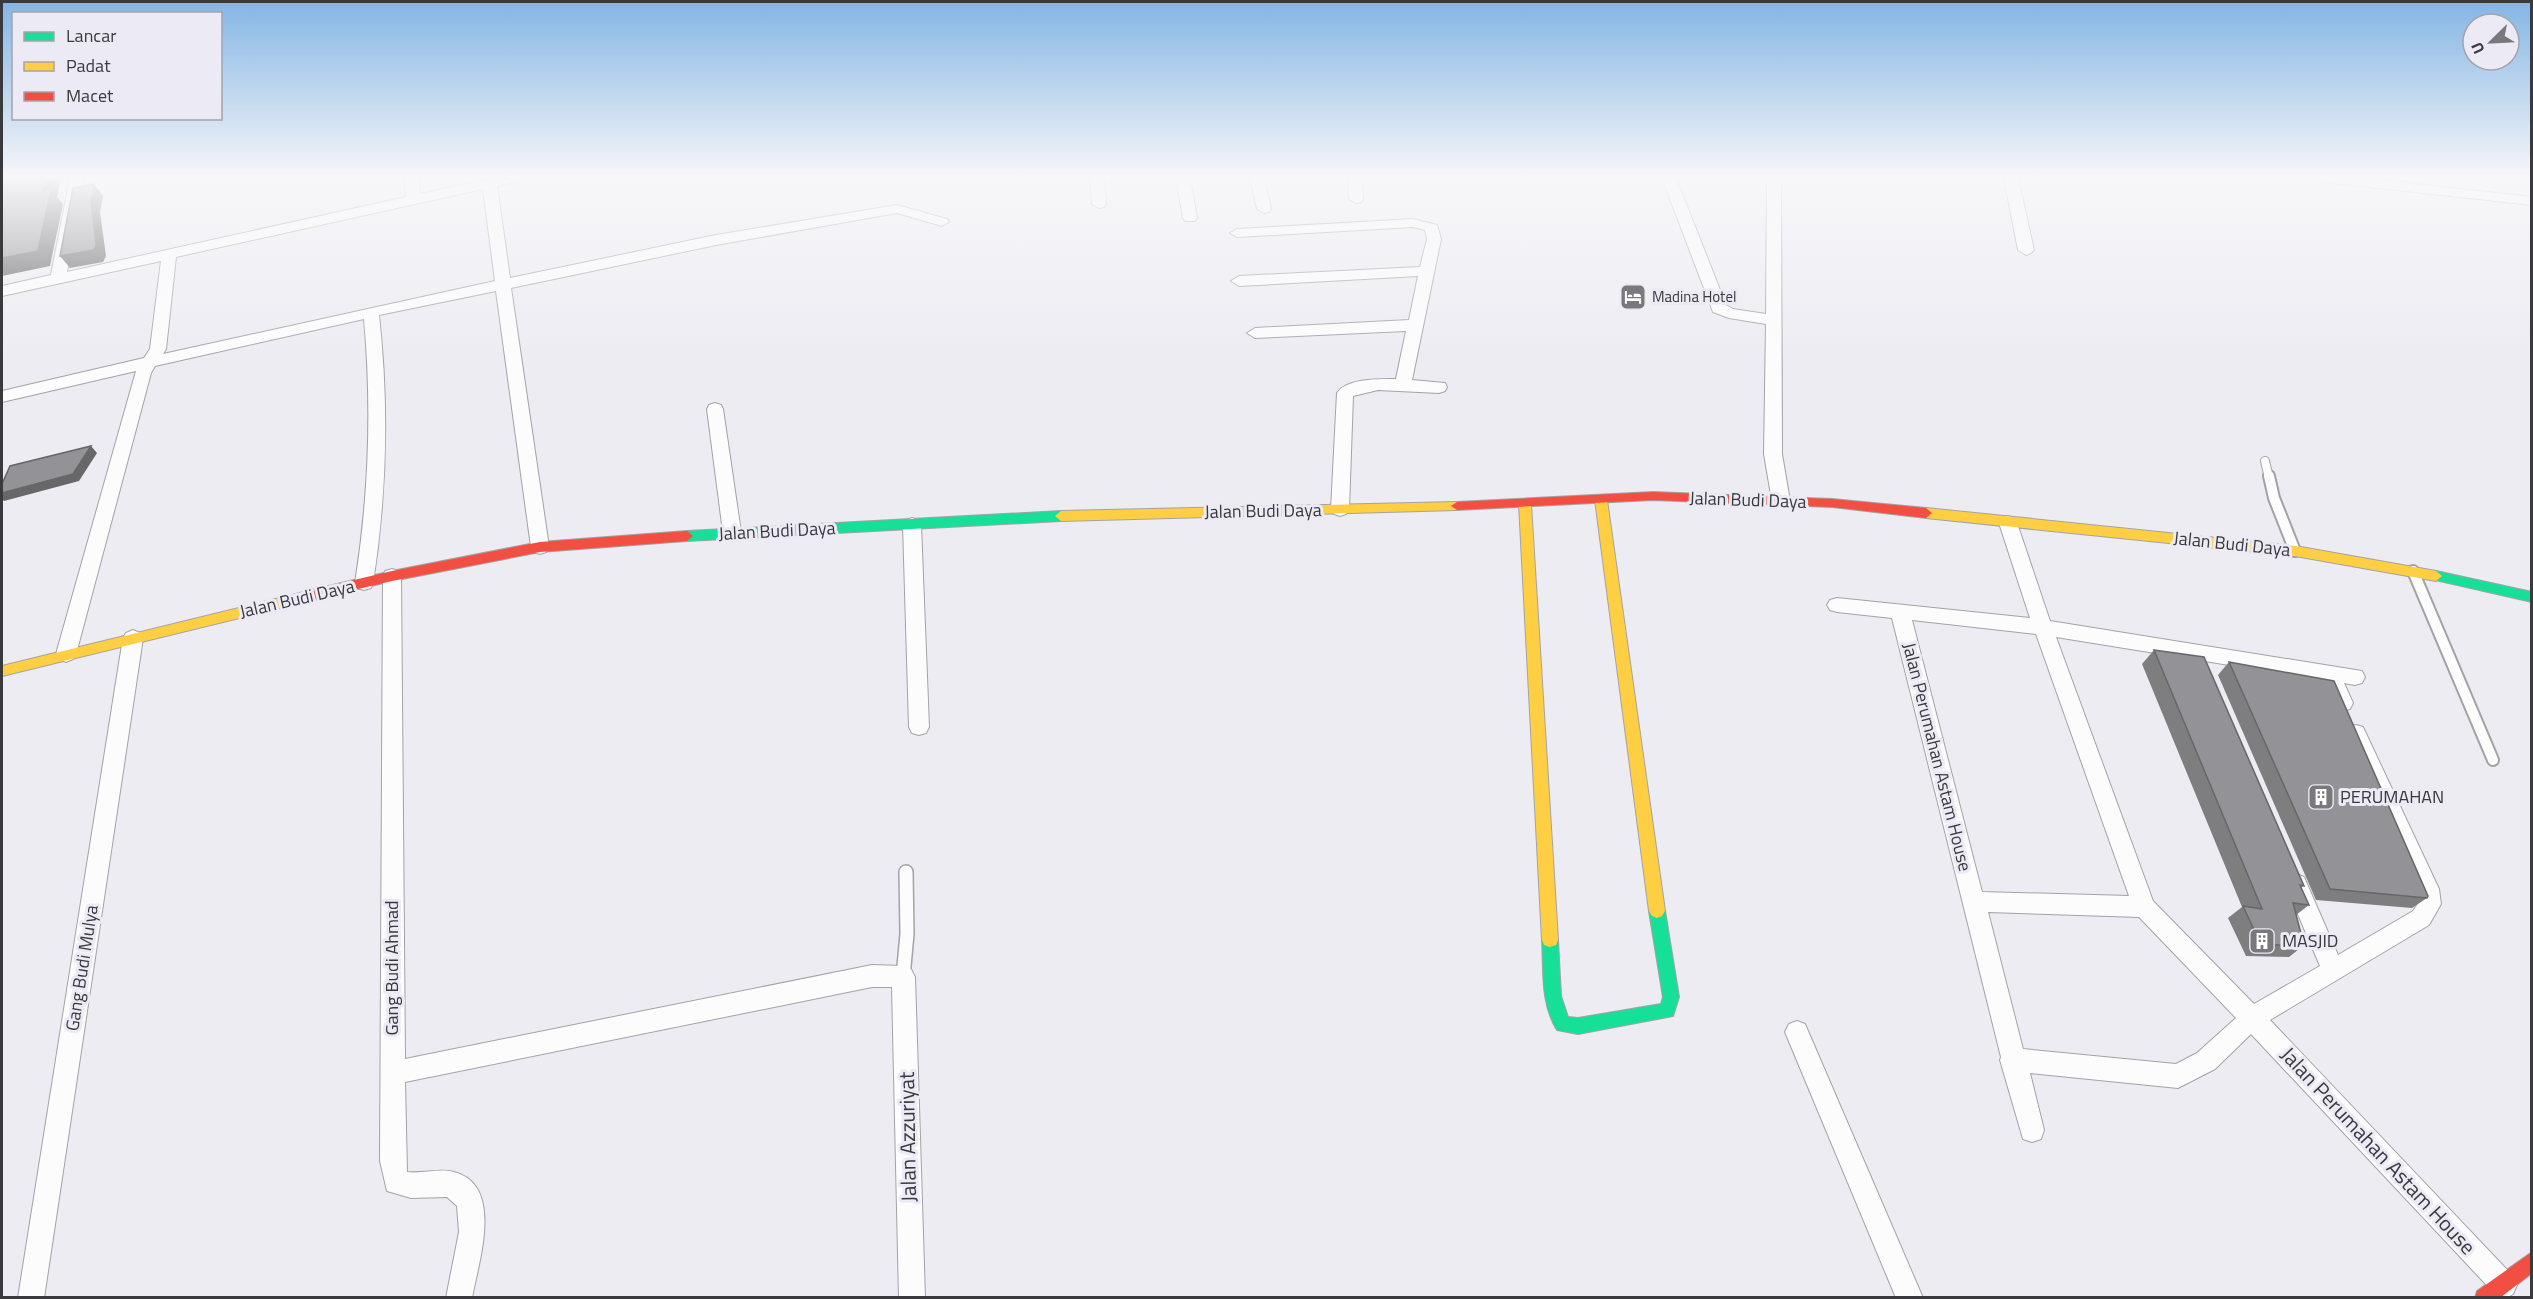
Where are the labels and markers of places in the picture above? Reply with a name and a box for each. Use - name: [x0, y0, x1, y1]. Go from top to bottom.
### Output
- hotel icon: Madina Hotel: [1618, 282, 1648, 312]
- place label: Madina Hotel: [1652, 285, 1736, 308]
- building icon: PERUMAHAN: [2306, 782, 2336, 812]
- place label: PERUMAHAN: [2340, 783, 2444, 810]
- building icon: MASJID: [2247, 926, 2277, 956]
- place label: MASJID: [2282, 927, 2338, 954]

